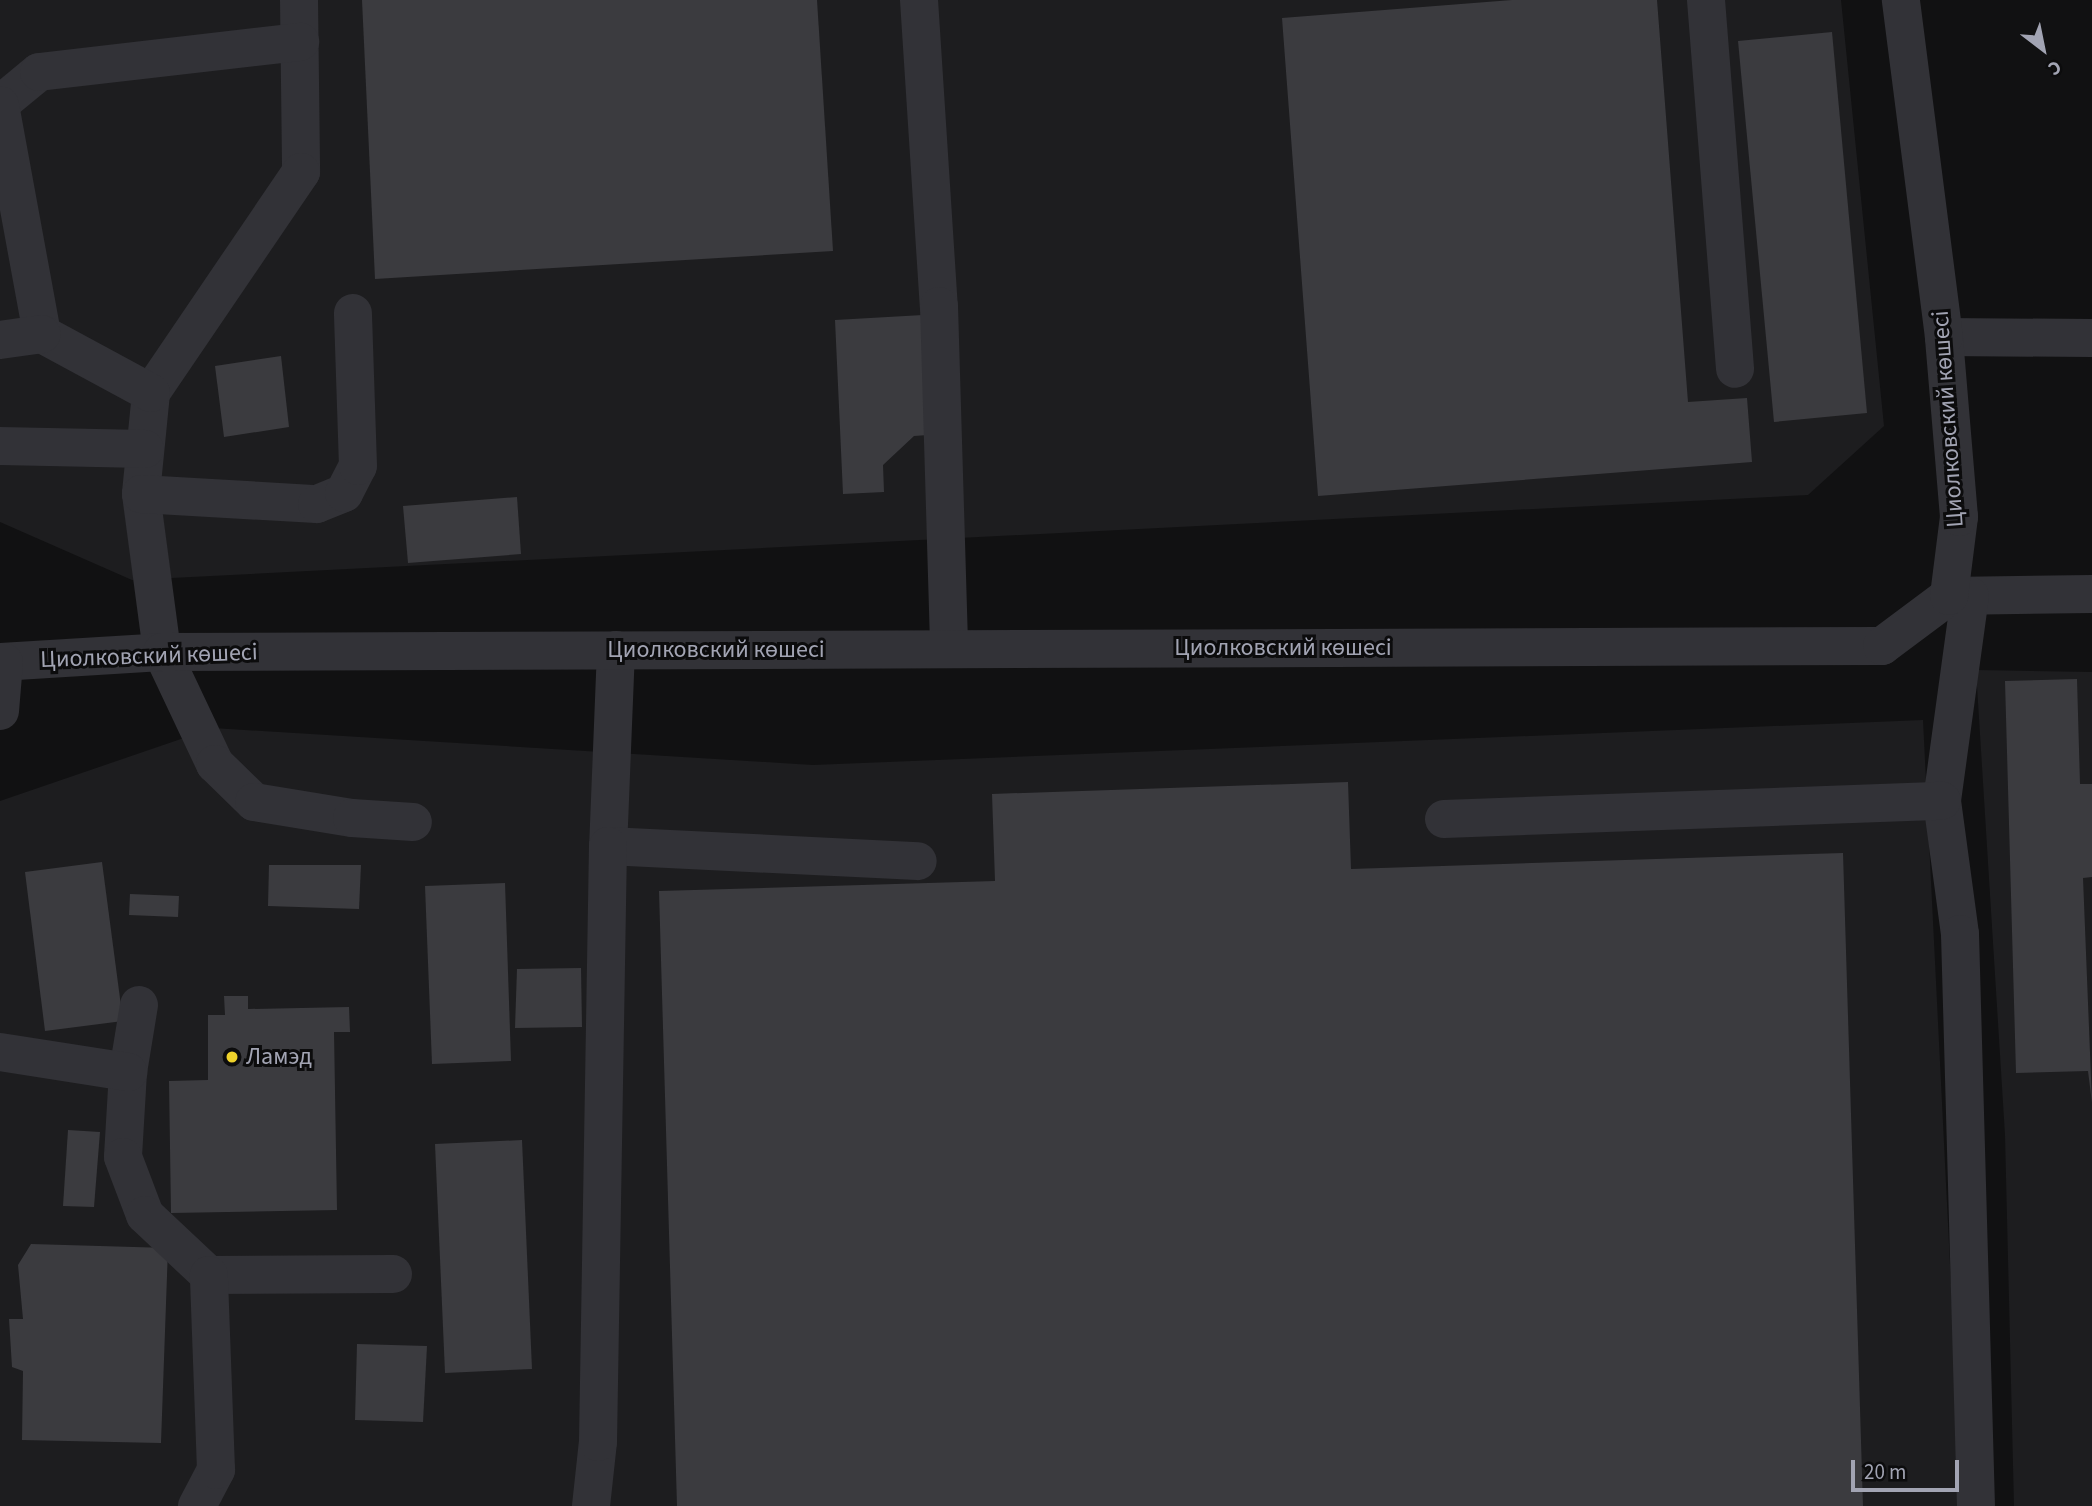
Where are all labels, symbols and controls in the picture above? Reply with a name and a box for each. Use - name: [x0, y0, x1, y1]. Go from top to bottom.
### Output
- north arrow: [2008, 14, 2078, 84]
- text: С: [2043, 53, 2066, 82]
- street label: Циолковский көшесі: [1926, 310, 1970, 528]
- street label: Циолковский көшесі: [1174, 634, 1392, 662]
- street label: Циолковский көшесі: [607, 636, 825, 664]
- street label: Циолковский көшесі: [40, 638, 258, 674]
- place label: Ламэд: [246, 1043, 312, 1071]
- marker: Ламэд: [224, 1049, 240, 1065]
- scale bar: [1854, 1446, 1962, 1490]
- text: 20 m: [1864, 1457, 1906, 1487]

